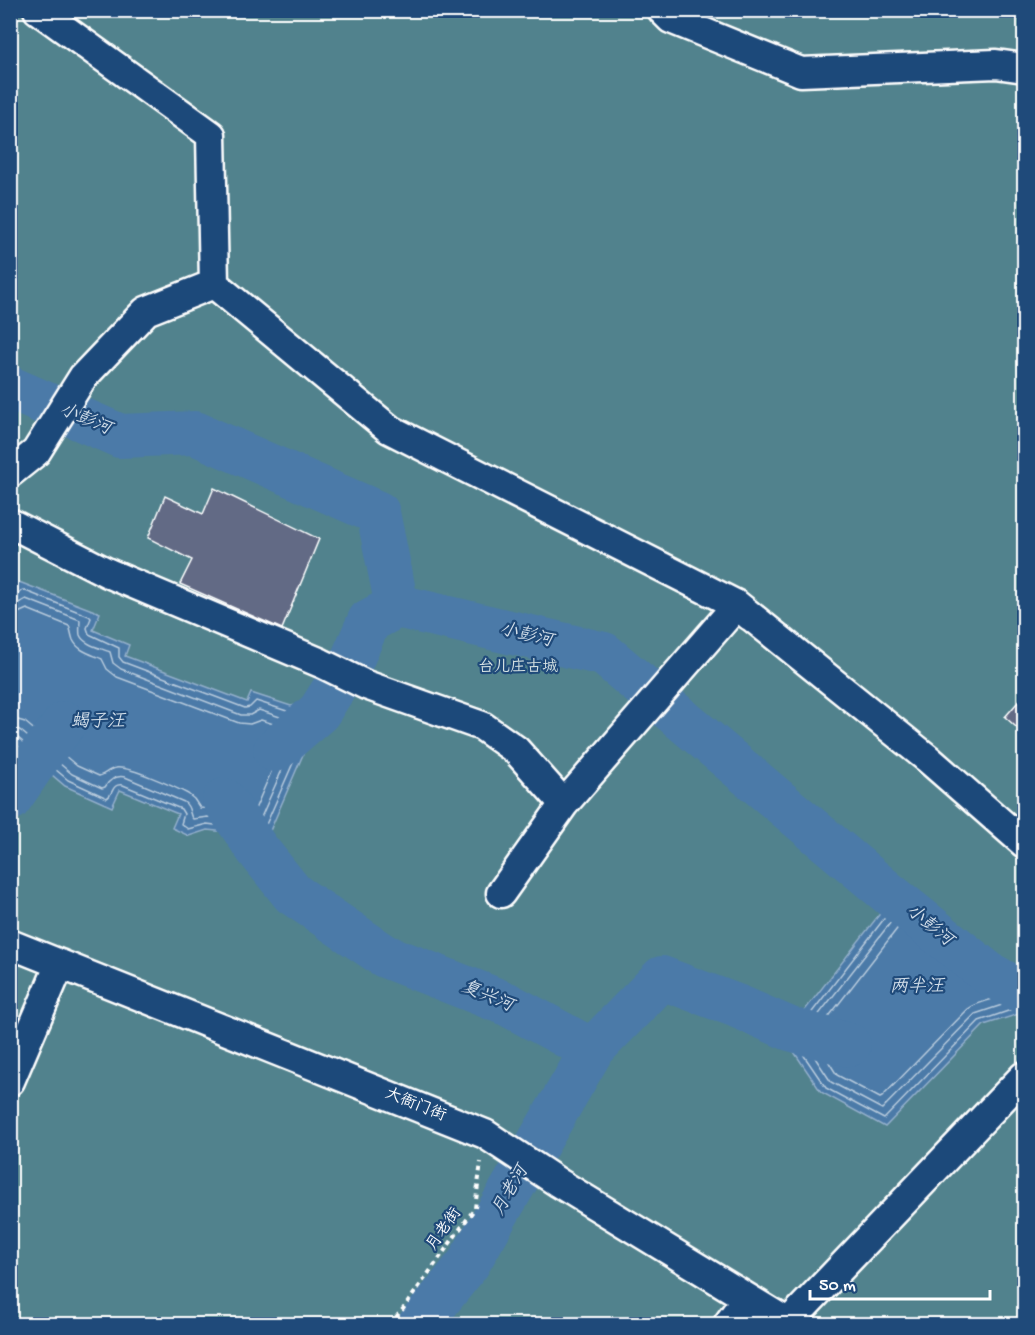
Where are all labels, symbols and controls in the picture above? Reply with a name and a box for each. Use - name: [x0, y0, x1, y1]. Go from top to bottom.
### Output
- water label: 小彭河: [56, 399, 117, 441]
- water label: 小彭河: [497, 619, 558, 653]
- park label: 台儿庄古城: [478, 657, 558, 678]
- water label: 蝎子汪: [71, 712, 127, 733]
- water label: 小彭河: [901, 900, 960, 953]
- water label: 复兴河: [458, 976, 519, 1018]
- water label: 两半汪: [890, 976, 946, 998]
- street label: 大衙门街: [382, 1084, 449, 1127]
- water label: 月老河: [488, 1159, 535, 1220]
- street label: 月老街: [423, 1204, 467, 1255]
- scale bar: [810, 1263, 990, 1301]
- text: 50 m: [819, 1276, 856, 1297]

